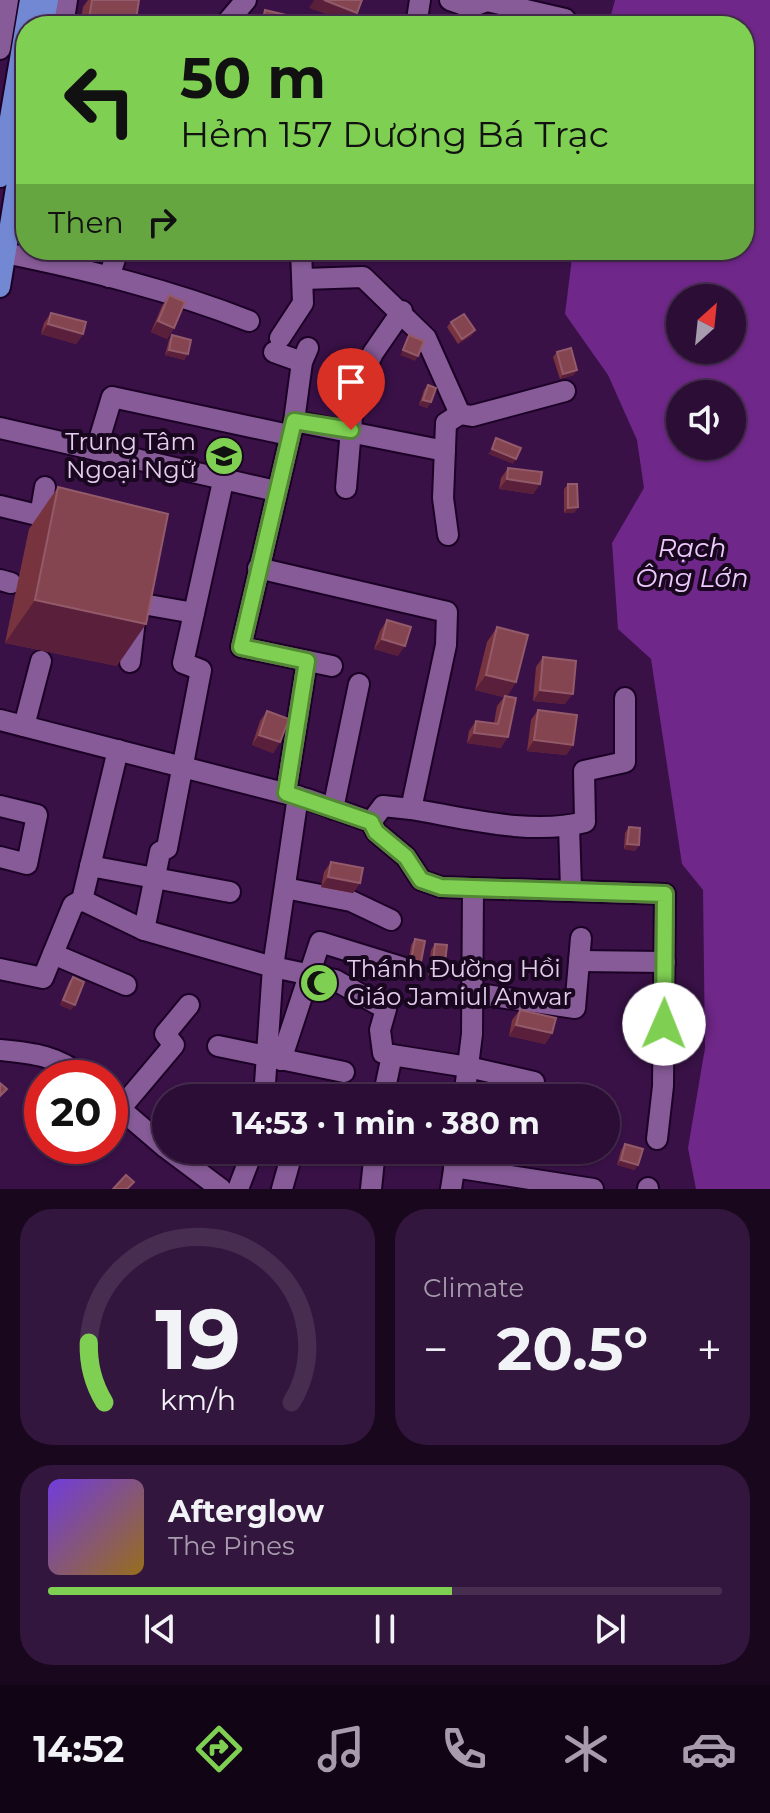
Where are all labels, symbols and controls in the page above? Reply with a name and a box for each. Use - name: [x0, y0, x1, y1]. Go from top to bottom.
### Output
- text: 50 m: [180, 44, 326, 112]
- icon: left: [48, 48, 152, 152]
- text: Hẻm 157 Dương Bá Trạc: [180, 112, 609, 156]
- icon: right: [140, 200, 184, 244]
- text: Then: [48, 204, 124, 241]
- north arrow: [666, 284, 746, 364]
- map controls: [666, 284, 746, 460]
- pin: [317, 348, 385, 430]
- icon: arrive: [329, 360, 373, 404]
- button: sound: [666, 380, 746, 460]
- place label: Trung Tâm Ngoại Ngữ: [65, 427, 196, 484]
- school or university icon: Trung Tâm Ngoại Ngữ: [203, 435, 245, 477]
- water label: Rạch Ông Lớn: [635, 532, 749, 594]
- place label: Thánh Đường Hồi Giáo Jamiul Anwar: [347, 954, 572, 1011]
- mosque icon: Thánh Đường Hồi Giáo Jamiul Anwar: [298, 962, 340, 1004]
- position arrow: [622, 982, 706, 1066]
- speed limit sign: 20: [24, 1060, 128, 1164]
- text: 14:53 · 1 min · 380 m: [232, 1105, 540, 1142]
- text: Climate: [423, 1272, 524, 1304]
- text: 19: [155, 1288, 240, 1390]
- text: 20.5°: [497, 1312, 648, 1385]
- text: −: [423, 1322, 448, 1376]
- text: +: [697, 1322, 722, 1376]
- text: km/h: [159, 1382, 236, 1417]
- text: Afterglow: [168, 1493, 324, 1530]
- text: The Pines: [168, 1530, 295, 1562]
- icon: previous: [138, 1607, 182, 1651]
- icon: pause: [363, 1607, 407, 1651]
- icon: next: [588, 1607, 632, 1651]
- icon: directions: [191, 1721, 247, 1777]
- icon: music: [313, 1721, 369, 1777]
- icon: phone: [436, 1721, 492, 1777]
- icon: climate: [558, 1721, 614, 1777]
- icon: car: [681, 1721, 737, 1777]
- text: 14:52: [33, 1727, 124, 1771]

